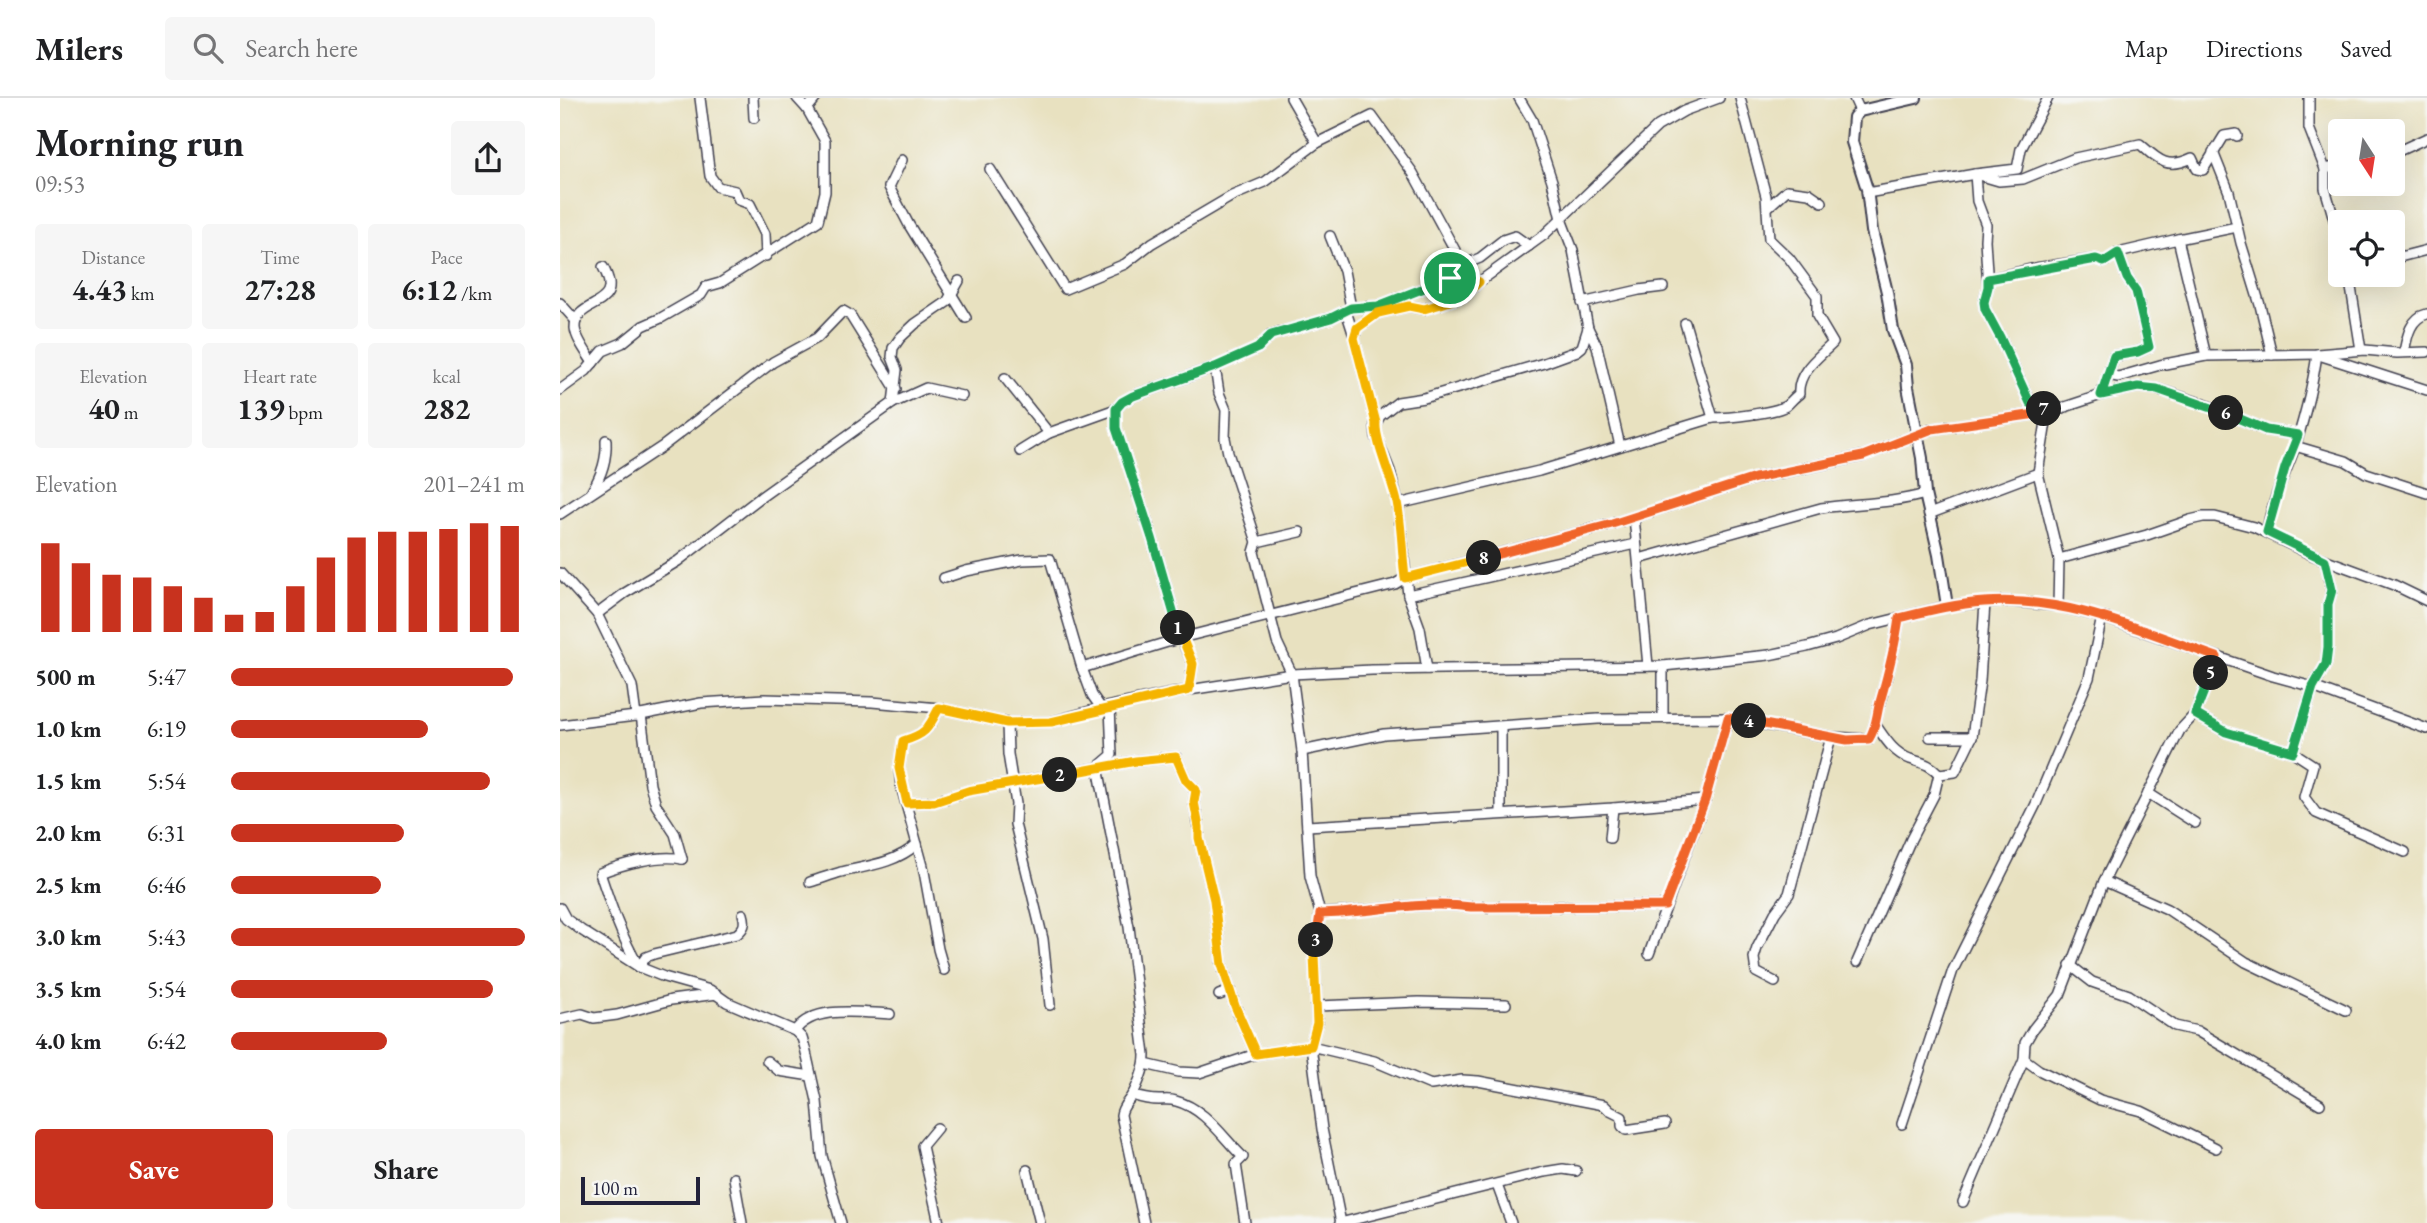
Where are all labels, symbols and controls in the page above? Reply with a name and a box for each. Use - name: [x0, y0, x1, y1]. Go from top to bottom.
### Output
- search box: [165, 17, 655, 80]
- text: Milers: [35, 27, 123, 70]
- icon: search: [189, 29, 227, 67]
- text: Search here: [245, 31, 358, 65]
- text: Map: [2125, 33, 2168, 64]
- text: Directions: [2206, 33, 2303, 64]
- text: Saved: [2341, 33, 2392, 64]
- text: Morning run: [35, 118, 244, 167]
- north arrow: [2328, 119, 2404, 196]
- map controls: [2328, 119, 2405, 287]
- button: share: [451, 121, 525, 195]
- text: 09:53: [35, 169, 85, 199]
- button: locate: [2328, 210, 2405, 287]
- text: Distance: [82, 245, 145, 270]
- text: Time: [260, 245, 300, 270]
- text: Pace: [431, 245, 463, 270]
- pin: [1420, 248, 1480, 308]
- icon: arrive: [1431, 259, 1469, 297]
- text: 4.43: [72, 270, 127, 309]
- text: 27:28: [244, 270, 316, 309]
- text: 6:12: [401, 270, 457, 309]
- text: km: [127, 281, 155, 306]
- text: /km: [457, 281, 492, 306]
- text: Elevation: [79, 364, 148, 389]
- text: Heart rate: [243, 364, 317, 389]
- text: kcal: [432, 364, 461, 389]
- text: 40: [88, 389, 120, 428]
- text: 139: [237, 389, 285, 428]
- text: 282: [423, 389, 470, 428]
- pin: 7: [2026, 392, 2062, 426]
- text: 7: [2038, 396, 2049, 421]
- pin: 6: [2208, 396, 2244, 430]
- text: m: [120, 400, 139, 425]
- text: bpm: [285, 400, 323, 425]
- text: 6: [2220, 400, 2231, 425]
- text: Elevation: [35, 469, 118, 499]
- text: 201–241 m: [424, 469, 525, 499]
- pin: 8: [1466, 540, 1502, 575]
- text: 8: [1478, 545, 1489, 570]
- pin: 1: [1160, 610, 1196, 646]
- text: 1: [1172, 615, 1183, 640]
- pin: 5: [2194, 656, 2228, 690]
- text: 5: [2205, 660, 2216, 685]
- text: 500 m: [35, 662, 96, 692]
- text: 5:47: [147, 662, 186, 692]
- pin: 4: [1732, 704, 1766, 738]
- text: 4: [1743, 708, 1754, 733]
- text: 1.0 km: [35, 714, 102, 744]
- text: 6:19: [147, 714, 186, 744]
- pin: 2: [1042, 758, 1078, 792]
- text: 2: [1054, 762, 1065, 787]
- text: 1.5 km: [35, 766, 102, 796]
- text: 5:54: [147, 766, 186, 796]
- text: 2.0 km: [35, 818, 102, 848]
- text: 6:31: [147, 818, 186, 848]
- text: 2.5 km: [35, 870, 102, 900]
- text: 6:46: [147, 870, 186, 900]
- text: 3.0 km: [35, 922, 102, 952]
- text: 5:43: [147, 922, 186, 952]
- pin: 3: [1298, 922, 1334, 958]
- text: 3: [1310, 927, 1321, 952]
- text: 3.5 km: [35, 974, 102, 1004]
- text: 5:54: [147, 974, 186, 1004]
- text: 4.0 km: [35, 1026, 102, 1056]
- text: 6:42: [147, 1026, 186, 1056]
- button: Save: [35, 1129, 273, 1209]
- button: Share: [287, 1129, 525, 1209]
- scale bar: [581, 1174, 700, 1206]
- text: 100 m: [592, 1176, 638, 1201]

